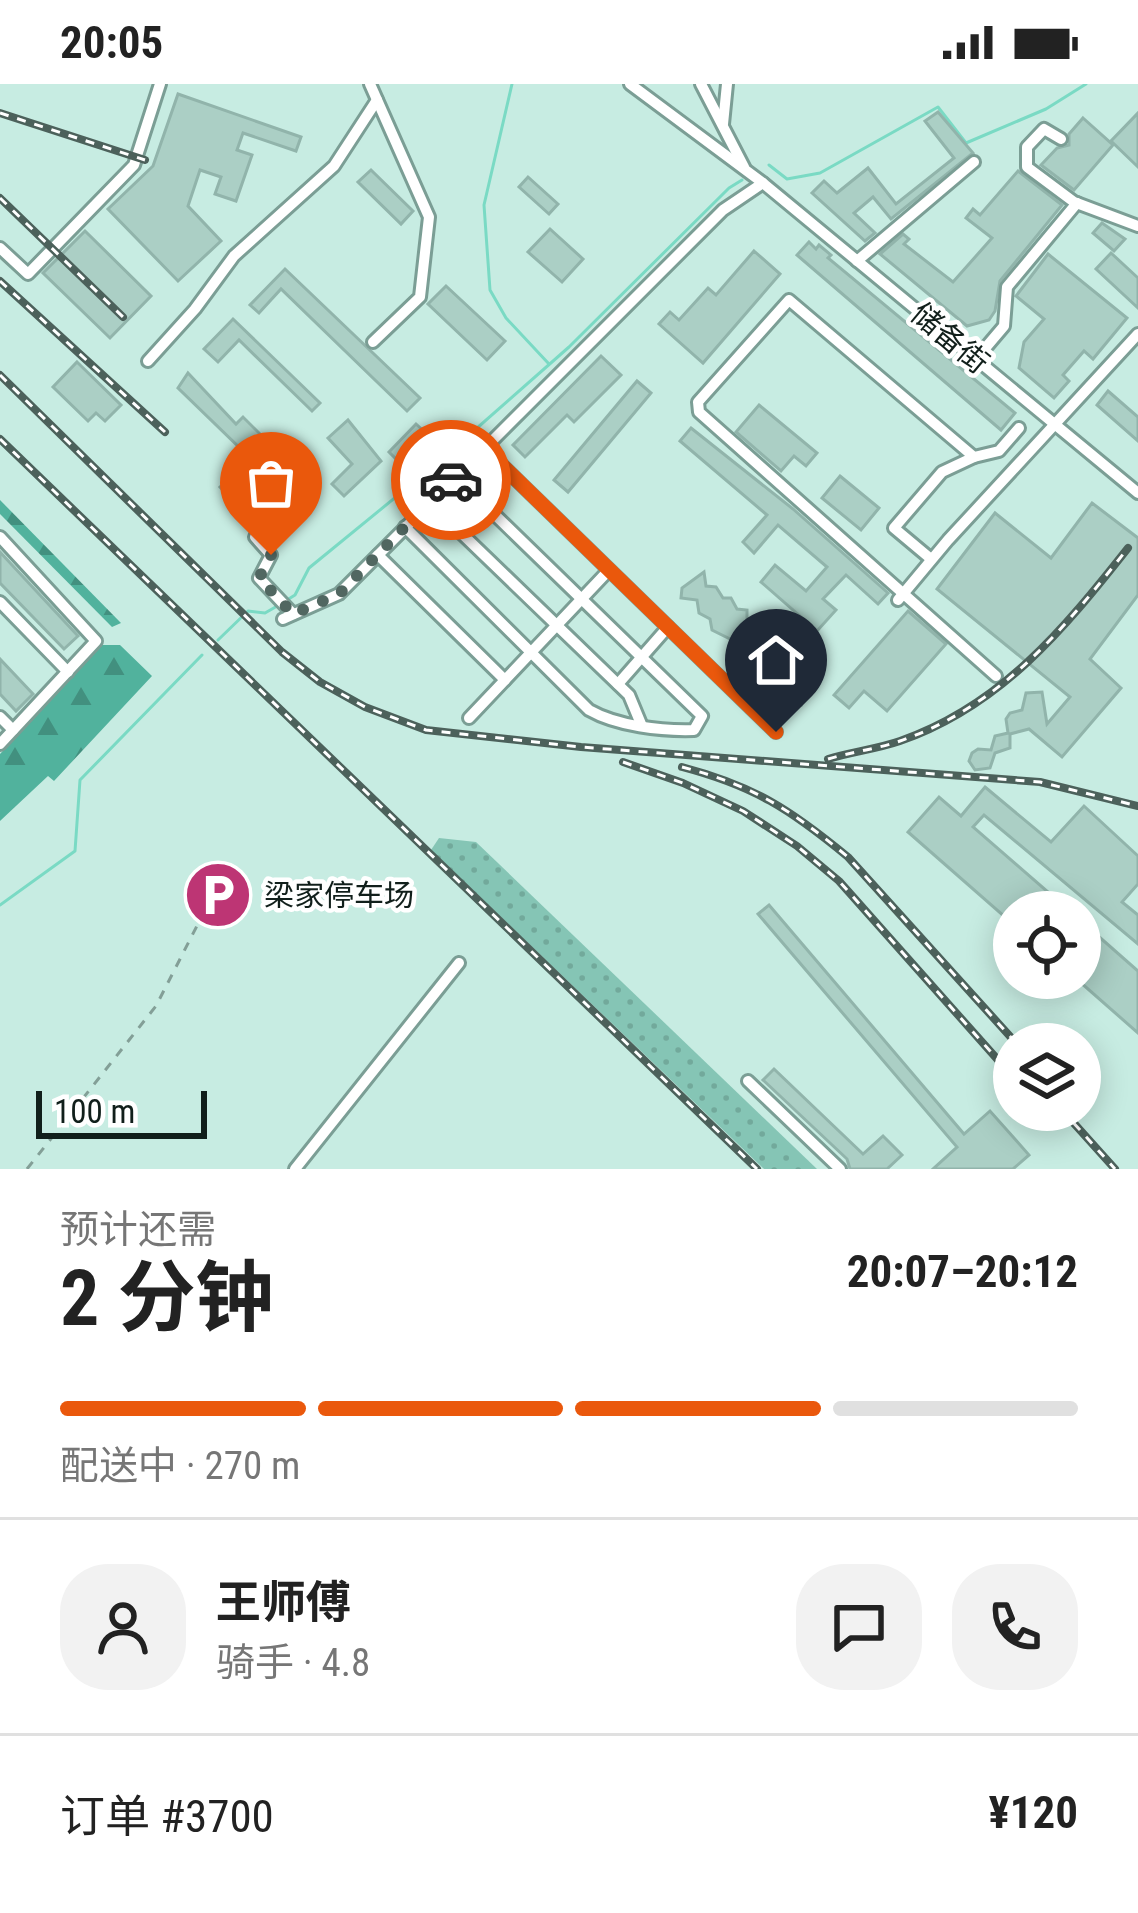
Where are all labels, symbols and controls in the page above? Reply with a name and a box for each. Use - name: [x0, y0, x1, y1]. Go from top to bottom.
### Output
- text: 20:05: [60, 16, 163, 69]
- street label: 储备街: [904, 296, 996, 380]
- courier: [391, 420, 511, 540]
- pin: [220, 432, 322, 555]
- icon: car: [418, 447, 484, 513]
- icon: bag: [238, 450, 304, 516]
- pin: [725, 609, 827, 732]
- icon: home: [743, 627, 809, 693]
- parking icon: 梁家停车场: [183, 860, 253, 930]
- place label: 梁家停车场: [264, 878, 414, 913]
- map controls: [993, 891, 1101, 1131]
- button: locate: [993, 891, 1101, 999]
- button: layers: [993, 1023, 1101, 1131]
- scale bar: [36, 1085, 207, 1138]
- text: 100 m: [54, 1092, 135, 1131]
- text: 预计还需: [60, 1207, 216, 1253]
- text: 20:07–20:12: [847, 1245, 1078, 1298]
- text: 2 分钟: [60, 1253, 273, 1344]
- text: 配送中 · 270 m: [60, 1443, 300, 1489]
- button: person: [60, 1564, 186, 1690]
- button: chat: [796, 1564, 922, 1690]
- button: phone: [952, 1564, 1078, 1690]
- text: 王师傅: [216, 1576, 351, 1629]
- text: 骑手 · 4.8: [216, 1640, 370, 1686]
- text: ¥120: [988, 1786, 1078, 1839]
- text: 订单 #3700: [60, 1790, 274, 1843]

